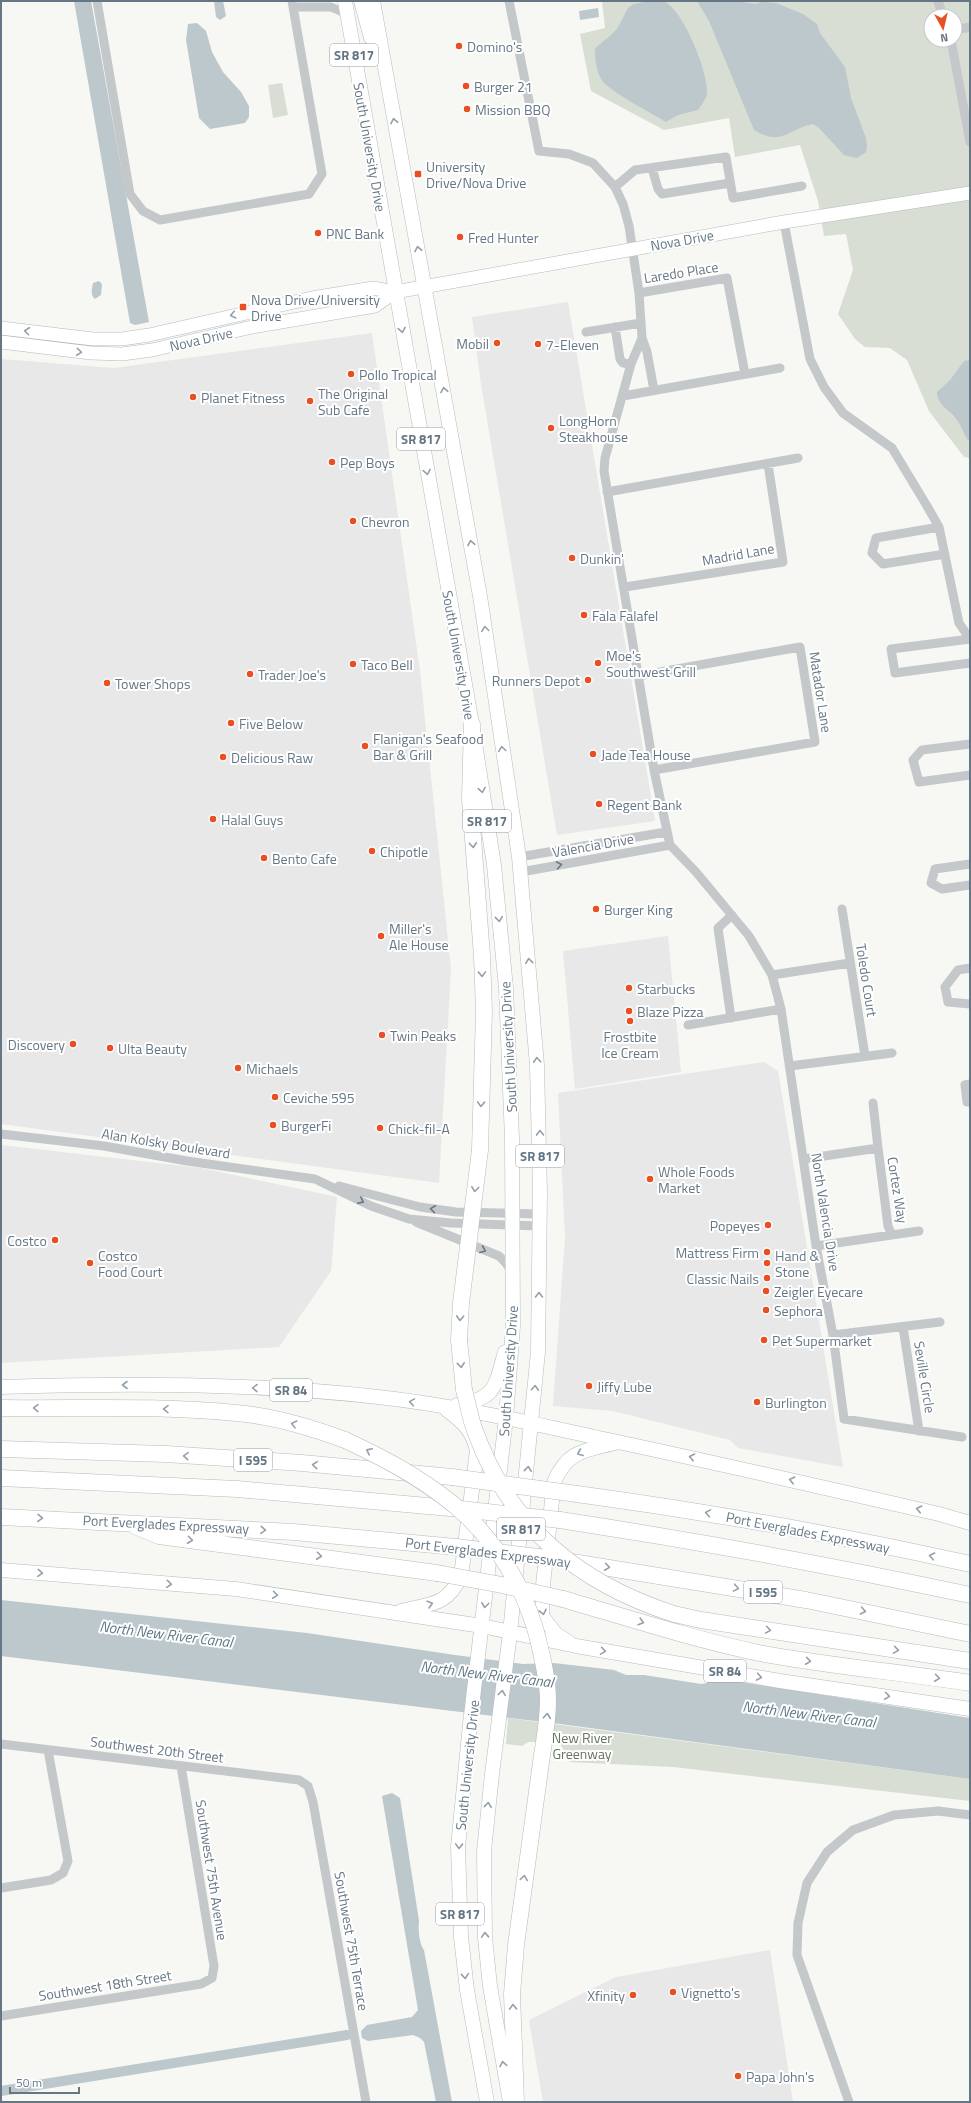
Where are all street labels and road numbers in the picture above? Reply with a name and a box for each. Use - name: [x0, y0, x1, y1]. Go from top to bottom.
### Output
- road number: SR 817: [330, 44, 378, 66]
- street label: South University Drive: [348, 81, 392, 213]
- street label: Nova Drive: [649, 224, 715, 256]
- street label: Laredo Place: [642, 256, 720, 288]
- street label: Nova Drive: [167, 322, 235, 356]
- road number: SR 817: [397, 428, 445, 450]
- street label: Madrid Lane: [700, 537, 776, 571]
- street label: South University Drive: [437, 589, 481, 721]
- street label: Matador Lane: [804, 650, 838, 734]
- road number: SR 817: [463, 810, 511, 832]
- street label: Valencia Drive: [551, 827, 635, 863]
- street label: Toledo Court: [851, 942, 883, 1018]
- street label: South University Drive: [494, 981, 522, 1113]
- street label: Alan Kolsky Boulevard: [100, 1122, 232, 1164]
- road number: SR 817: [516, 1145, 564, 1167]
- street label: North Valencia Drive: [806, 1151, 846, 1273]
- street label: Cortez Way: [882, 1155, 914, 1225]
- street label: South University Drive: [493, 1305, 523, 1437]
- street label: Seville Circle: [909, 1339, 941, 1415]
- road number: SR 84: [270, 1379, 312, 1401]
- road number: I 595: [234, 1449, 272, 1471]
- street label: Port Everglades Expressway: [724, 1506, 892, 1558]
- street label: Port Everglades Expressway: [82, 1509, 250, 1539]
- road number: SR 817: [497, 1518, 545, 1540]
- street label: Port Everglades Expressway: [404, 1531, 572, 1573]
- road number: I 595: [744, 1581, 782, 1603]
- road number: SR 84: [704, 1660, 746, 1682]
- street label: South University Drive: [450, 1699, 484, 1831]
- street label: Southwest 20th Street: [89, 1730, 225, 1768]
- street label: Southwest 75th Avenue: [191, 1798, 233, 1942]
- street label: Southwest 75th Terrace: [329, 1870, 375, 2012]
- road number: SR 817: [436, 1903, 484, 1925]
- street label: Southwest 18th Street: [37, 1964, 173, 2006]

